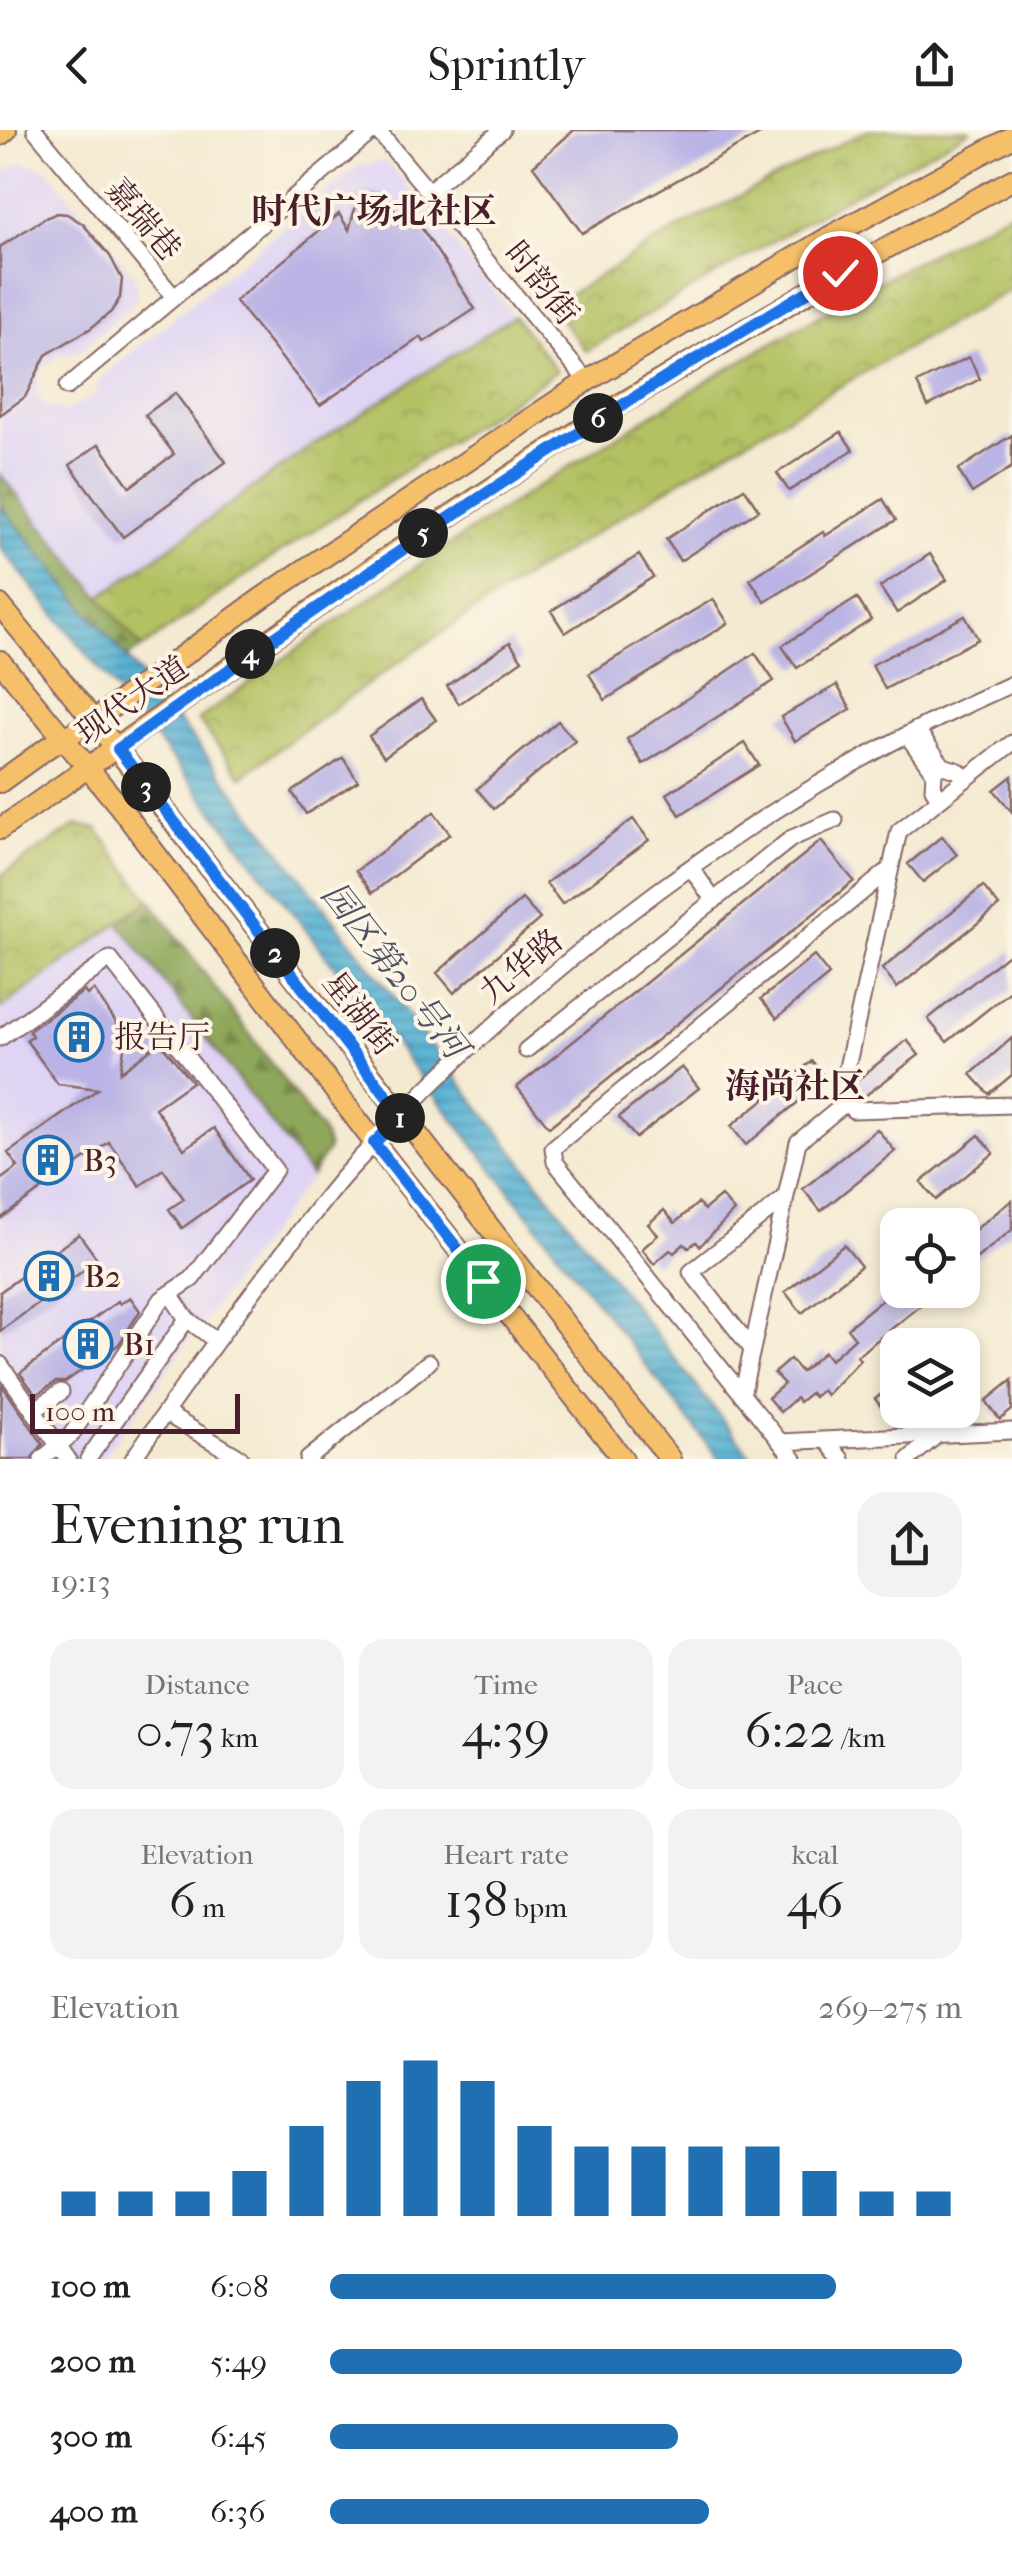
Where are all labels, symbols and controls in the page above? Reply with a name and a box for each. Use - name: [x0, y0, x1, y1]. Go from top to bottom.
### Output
- icon: back: [50, 38, 105, 93]
- icon: share: [907, 38, 962, 93]
- text: Sprintly: [427, 39, 585, 92]
- street label: 嘉瑞巷: [99, 171, 189, 268]
- district label: 时代广场北社区: [251, 191, 497, 232]
- pin: [798, 231, 883, 316]
- street label: 时韵街: [497, 234, 586, 332]
- icon: check: [813, 246, 868, 301]
- pin: 6: [573, 393, 623, 443]
- text: 6: [590, 401, 606, 434]
- pin: 5: [398, 508, 448, 558]
- text: 5: [417, 516, 429, 549]
- pin: 4: [225, 629, 275, 679]
- text: 4: [242, 637, 258, 670]
- street label: 现代大道: [69, 649, 195, 752]
- pin: 3: [121, 762, 171, 812]
- text: 3: [140, 770, 152, 803]
- water label: 园区第20号河: [313, 874, 480, 1071]
- street label: 九华路: [473, 921, 570, 1011]
- pin: 2: [250, 928, 300, 978]
- text: 2: [268, 936, 282, 969]
- street label: 星湖街: [315, 964, 404, 1063]
- building icon: 报告厅: [53, 1011, 105, 1063]
- place label: 报告厅: [114, 1019, 210, 1056]
- district label: 海尚社区: [725, 1066, 865, 1107]
- pin: 1: [375, 1093, 425, 1143]
- text: 1: [395, 1101, 405, 1134]
- building icon: B3: [22, 1134, 74, 1186]
- place label: B3: [83, 1142, 117, 1179]
- map controls: [880, 1208, 980, 1428]
- button: locate: [880, 1208, 980, 1308]
- pin: [441, 1239, 526, 1324]
- building icon: B2: [23, 1250, 75, 1302]
- icon: arrive: [456, 1254, 511, 1309]
- place label: B2: [84, 1258, 121, 1295]
- building icon: B1: [62, 1318, 114, 1370]
- place label: B1: [123, 1326, 155, 1363]
- button: layers: [880, 1328, 980, 1428]
- scale bar: [30, 1389, 240, 1433]
- text: 100 m: [45, 1395, 115, 1428]
- button: share: [857, 1492, 962, 1597]
- text: Evening run: [50, 1493, 344, 1557]
- text: 19:13: [50, 1563, 111, 1600]
- text: Distance: [144, 1668, 250, 1701]
- text: Time: [474, 1668, 538, 1701]
- text: Pace: [787, 1668, 843, 1701]
- text: 0.73: [136, 1701, 215, 1760]
- text: 4:39: [462, 1701, 550, 1760]
- text: 6:22: [744, 1701, 835, 1760]
- text: km: [215, 1721, 258, 1754]
- text: /km: [835, 1721, 886, 1754]
- text: Elevation: [140, 1838, 254, 1871]
- text: Heart rate: [443, 1838, 569, 1871]
- text: kcal: [791, 1838, 839, 1871]
- text: 6: [169, 1871, 196, 1930]
- text: 138: [445, 1871, 508, 1930]
- text: 46: [787, 1871, 843, 1930]
- text: m: [196, 1891, 225, 1924]
- text: bpm: [508, 1891, 567, 1924]
- text: Elevation: [50, 1989, 179, 2026]
- text: 269–275 m: [818, 1989, 962, 2026]
- text: 100 m: [50, 2268, 130, 2305]
- text: 6:08: [210, 2268, 269, 2305]
- text: 200 m: [50, 2343, 135, 2380]
- text: 5:49: [210, 2343, 267, 2380]
- text: 300 m: [50, 2418, 132, 2455]
- text: 6:45: [210, 2418, 267, 2455]
- text: 400 m: [50, 2493, 138, 2530]
- text: 6:36: [210, 2493, 266, 2530]

